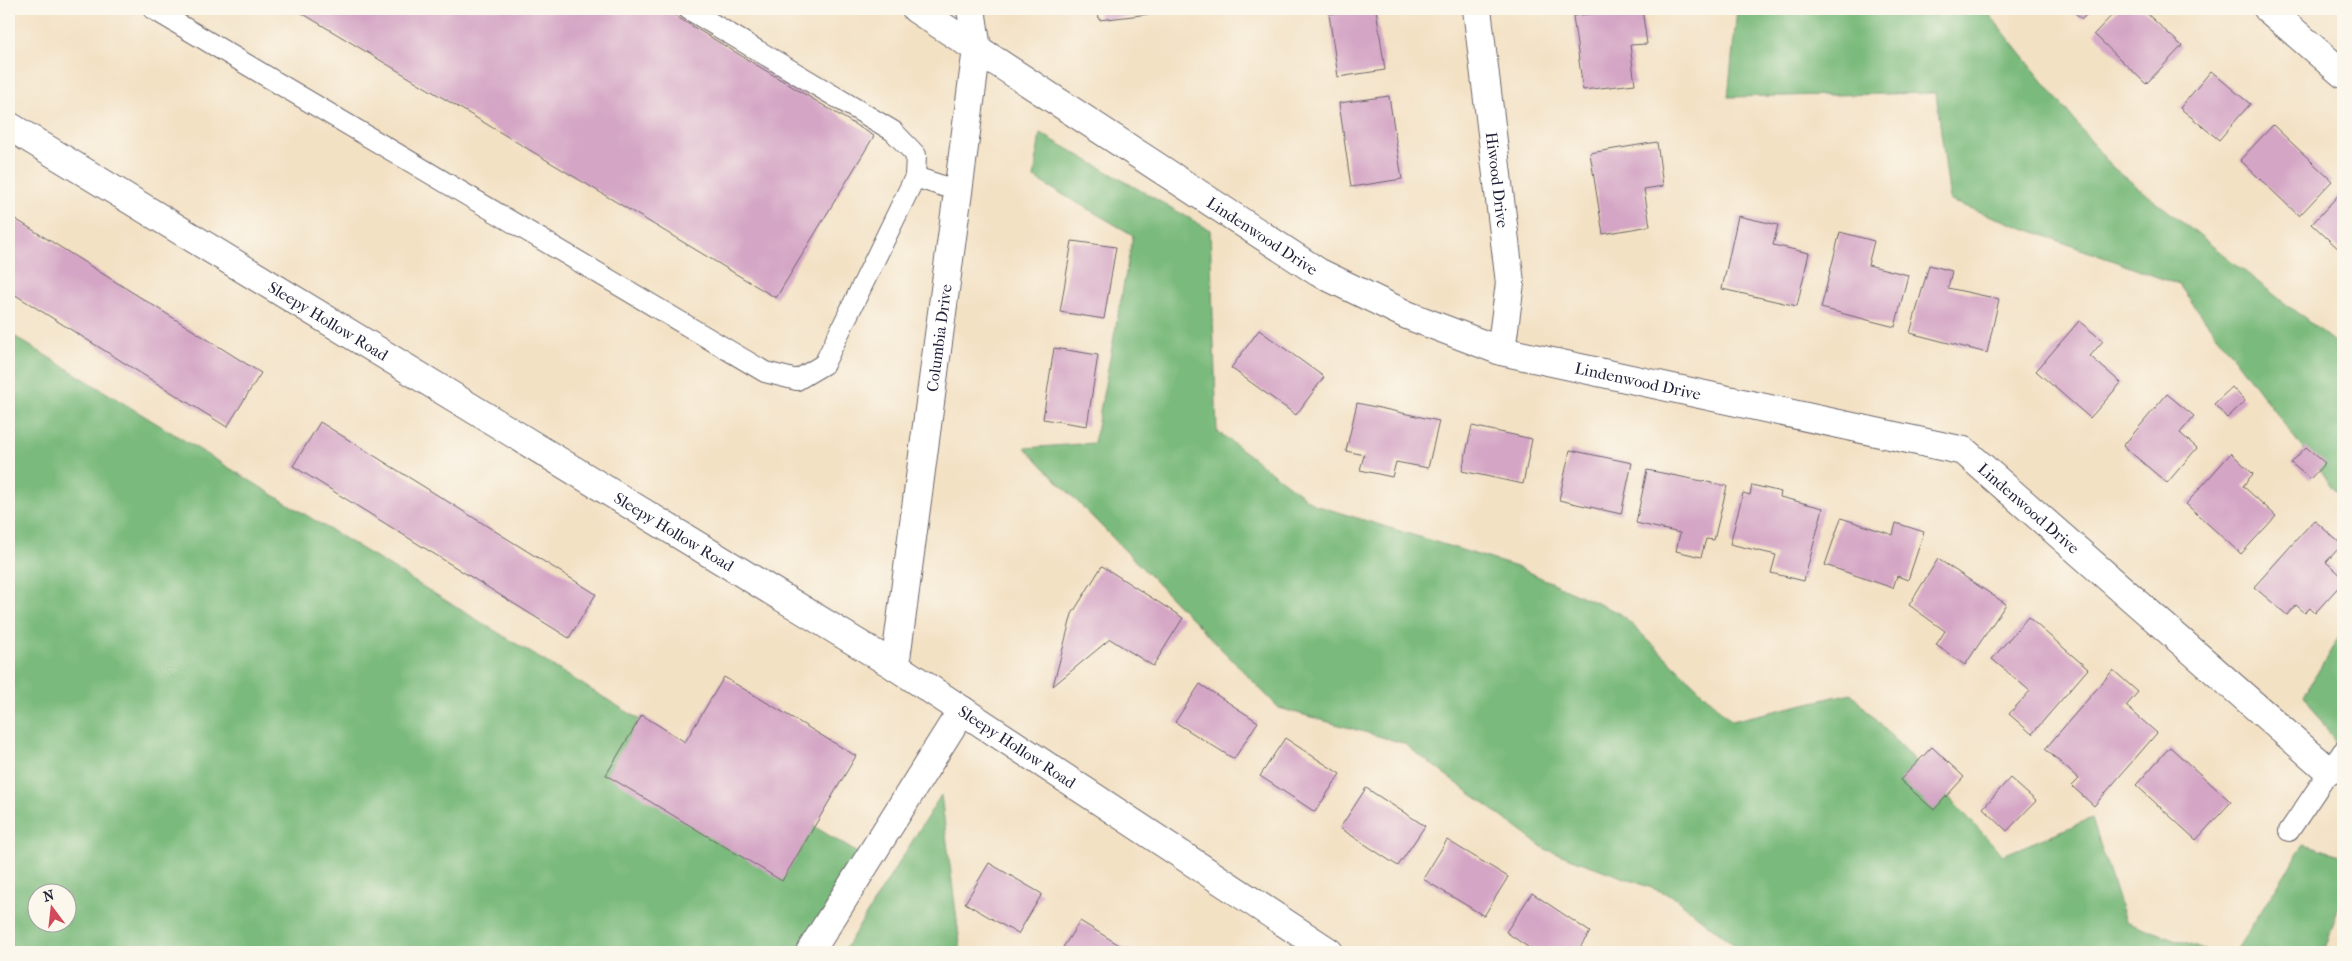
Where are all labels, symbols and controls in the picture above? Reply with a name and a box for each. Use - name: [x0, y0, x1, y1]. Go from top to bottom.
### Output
- street label: Hiwood Drive: [1482, 131, 1513, 229]
- street label: Lindenwood Drive: [1204, 193, 1321, 279]
- street label: Sleepy Hollow Road: [265, 277, 392, 364]
- street label: Columbia Drive: [922, 283, 955, 393]
- street label: Lindenwood Drive: [1573, 358, 1703, 403]
- street label: Lindenwood Drive: [1974, 459, 2084, 557]
- street label: Sleepy Hollow Road: [611, 488, 738, 575]
- street label: Sleepy Hollow Road: [955, 701, 1080, 792]
- north arrow: [28, 884, 78, 934]
- text: N: [41, 886, 56, 906]

